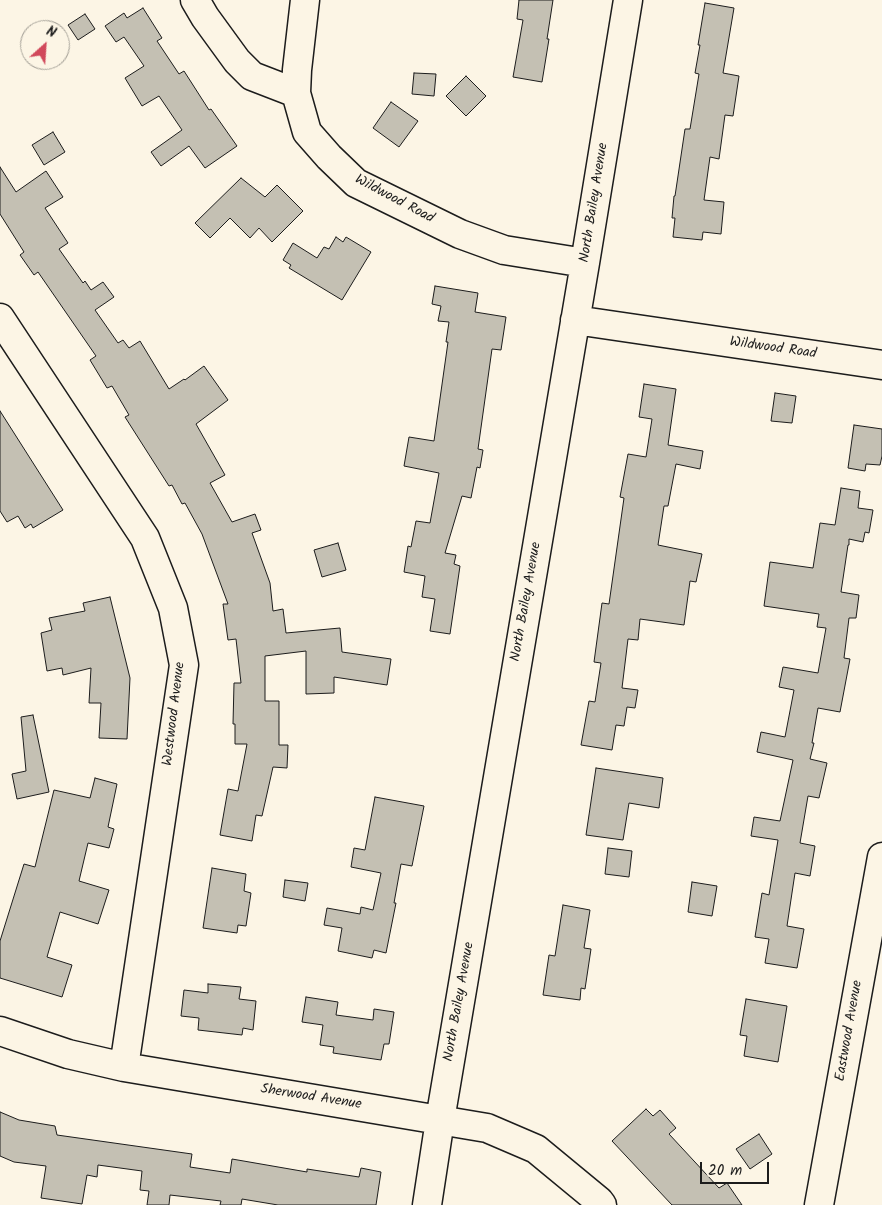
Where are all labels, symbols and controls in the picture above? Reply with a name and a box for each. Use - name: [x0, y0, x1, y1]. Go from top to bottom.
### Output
- north arrow: [20, 20, 70, 70]
- text: N: [42, 21, 60, 44]
- street label: North Bailey Avenue: [577, 142, 613, 264]
- street label: Wildwood Road: [351, 172, 437, 228]
- street label: Wildwood Road: [729, 335, 817, 363]
- street label: North Bailey Avenue: [508, 541, 546, 663]
- street label: Westwood Avenue: [160, 661, 190, 767]
- street label: North Bailey Avenue: [441, 941, 479, 1063]
- street label: Eastwood Avenue: [833, 979, 867, 1083]
- street label: Sherwood Avenue: [259, 1082, 363, 1114]
- scale bar: [702, 1152, 771, 1184]
- text: 20 m: [708, 1159, 742, 1183]

